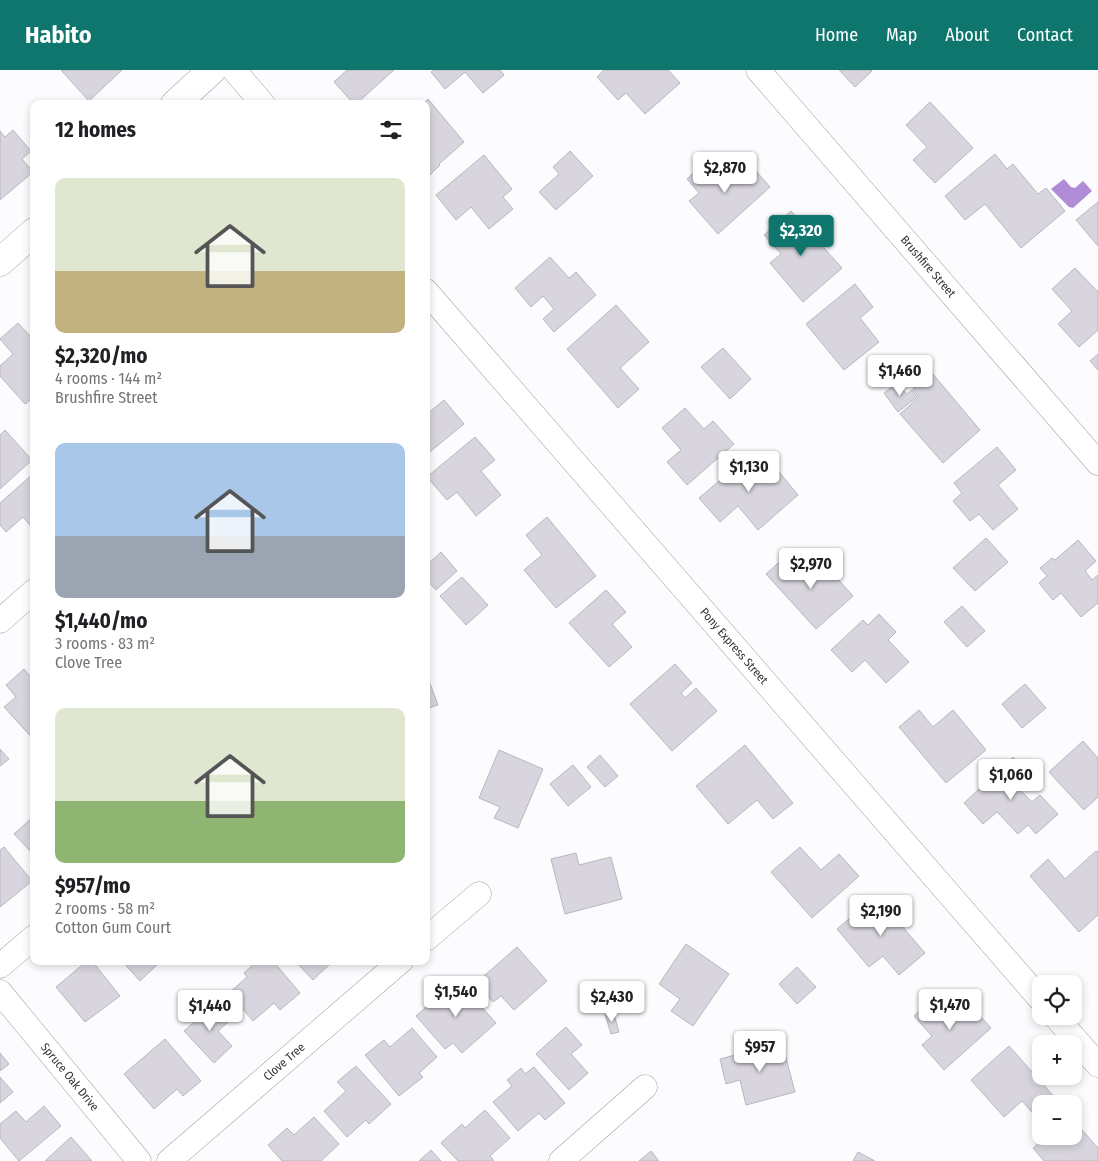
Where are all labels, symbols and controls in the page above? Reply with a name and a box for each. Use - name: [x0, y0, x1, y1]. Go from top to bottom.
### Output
- text: Habito: [25, 21, 91, 49]
- text: Home: [815, 24, 858, 46]
- text: Map: [886, 24, 917, 46]
- text: About: [945, 24, 989, 46]
- text: Contact: [1017, 24, 1073, 46]
- icon: filters: [377, 116, 405, 144]
- text: 12 homes: [55, 117, 136, 143]
- pin: $2,870: [684, 152, 766, 194]
- text: $2,870: [704, 158, 746, 177]
- icon: home: [185, 211, 275, 301]
- pin: $2,320: [760, 214, 842, 257]
- text: $2,320: [780, 221, 822, 240]
- street label: Brushfire Street: [898, 233, 959, 300]
- text: $2,320/mo: [55, 343, 147, 369]
- pin: $1,460: [859, 354, 941, 397]
- text: $1,460: [879, 361, 921, 380]
- text: 4 rooms · 144 m²: [55, 369, 162, 388]
- text: Brushfire Street: [55, 388, 157, 407]
- pin: $1,130: [708, 450, 790, 493]
- text: $1,130: [729, 457, 769, 476]
- icon: home: [185, 476, 275, 566]
- pin: $2,970: [770, 548, 852, 590]
- text: $2,970: [790, 554, 832, 573]
- street label: Pony Express Street: [697, 605, 771, 687]
- text: $1,440/mo: [55, 608, 147, 634]
- text: 3 rooms · 83 m²: [55, 634, 155, 653]
- text: Clove Tree: [55, 653, 122, 672]
- icon: home: [185, 741, 275, 831]
- pin: $1,060: [970, 758, 1052, 801]
- text: $1,060: [989, 765, 1033, 784]
- text: $957/mo: [55, 873, 130, 899]
- pin: $2,190: [840, 894, 922, 937]
- text: 2 rooms · 58 m²: [55, 899, 155, 918]
- text: $2,190: [860, 901, 902, 920]
- text: Cotton Gum Court: [55, 918, 171, 937]
- map controls: [1032, 975, 1082, 1145]
- button: locate: [1032, 975, 1082, 1025]
- pin: $1,540: [415, 976, 497, 1018]
- pin: $2,430: [571, 980, 653, 1023]
- text: $1,540: [435, 982, 477, 1001]
- text: $2,430: [591, 987, 633, 1006]
- pin: $1,470: [909, 988, 991, 1031]
- pin: $1,440: [169, 990, 251, 1032]
- text: $1,470: [930, 995, 970, 1014]
- text: $1,440: [189, 996, 231, 1015]
- pin: $957: [730, 1030, 790, 1073]
- button: +: [1032, 1035, 1082, 1085]
- text: $957: [745, 1037, 775, 1056]
- street label: Spruce Oak Drive: [38, 1040, 102, 1114]
- street label: Clove Tree: [260, 1040, 308, 1083]
- button: −: [1032, 1095, 1082, 1145]

